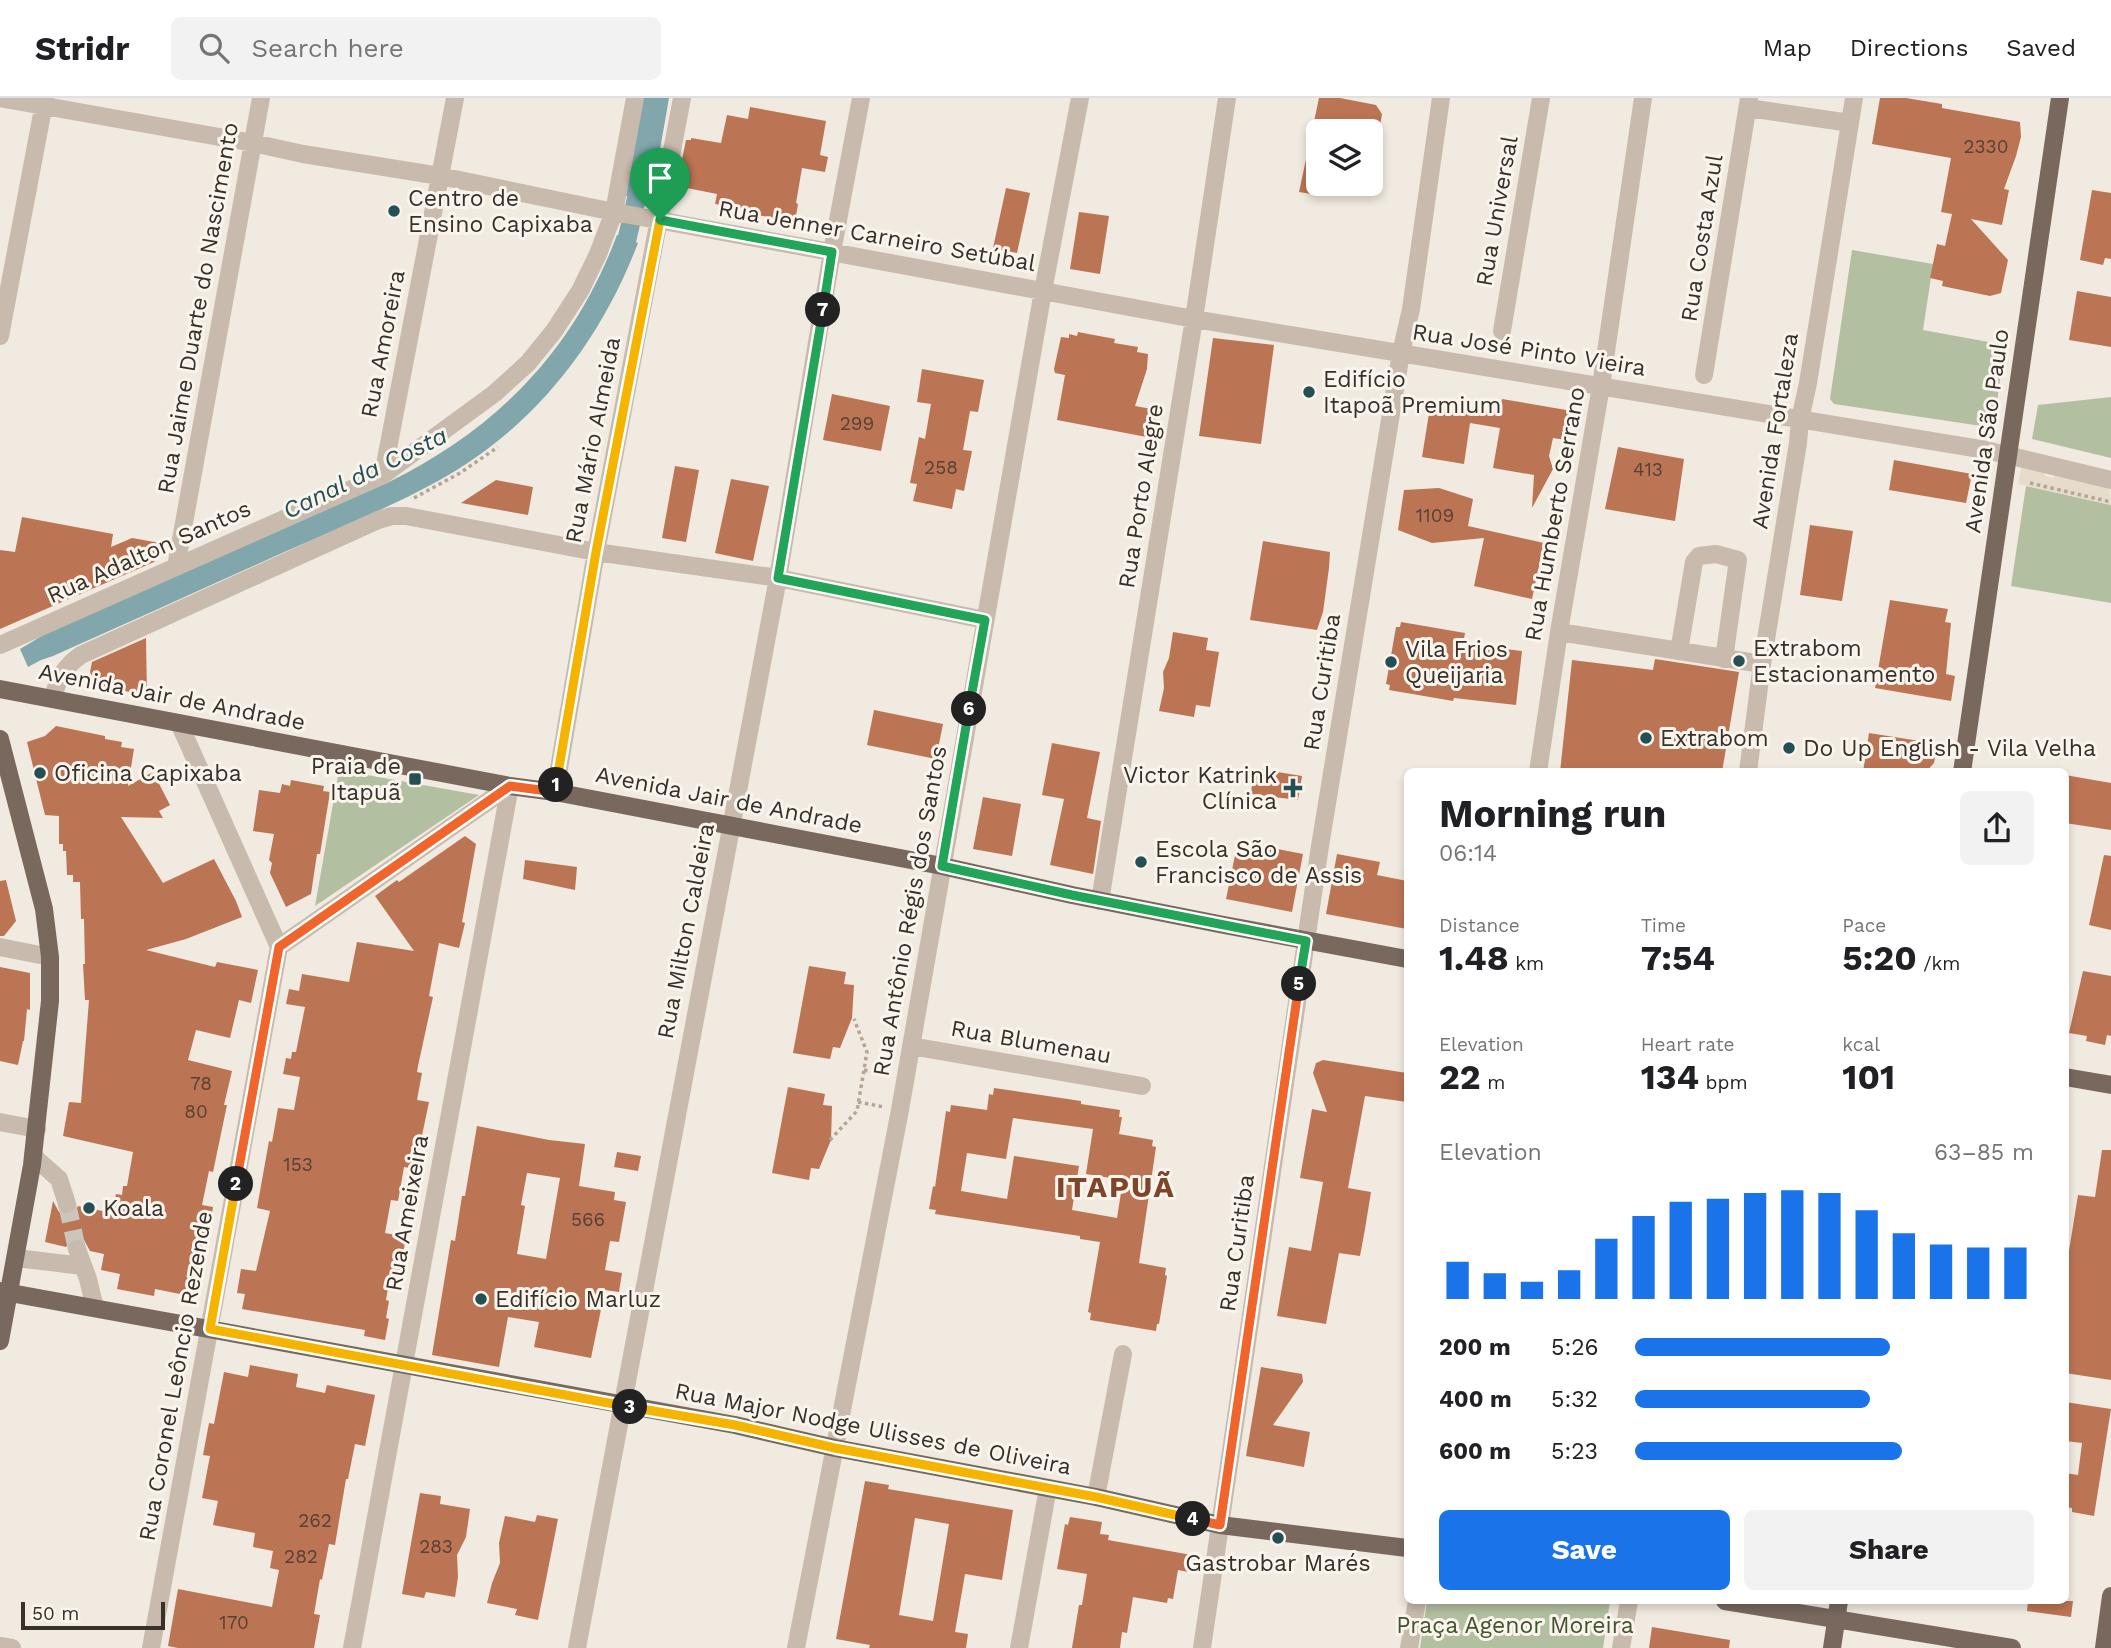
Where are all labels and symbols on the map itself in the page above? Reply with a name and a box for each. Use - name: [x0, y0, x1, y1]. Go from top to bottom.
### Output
- street label: Rua Jaime Duarte do Nascimento: [152, 120, 244, 496]
- street label: Rua Universal: [1470, 134, 1524, 288]
- house number: 2330: [1963, 135, 2009, 158]
- pin: [630, 148, 690, 220]
- street label: Rua Costa Azul: [1675, 152, 1729, 324]
- place label: Centro de Ensino Capixaba: [408, 185, 593, 238]
- street label: Rua Jenner Carneiro Setúbal: [716, 195, 1038, 277]
- marker: Centro de Ensino Capixaba: [386, 203, 402, 219]
- street label: Rua Amoreira: [355, 268, 411, 420]
- pin: 7: [806, 292, 840, 328]
- street label: Rua José Pinto Vieira: [1410, 318, 1648, 382]
- street label: Avenida São Paulo: [1959, 327, 2015, 535]
- street label: Avenida Fortaleza: [1746, 331, 1804, 531]
- street label: Rua Mário Almeida: [560, 335, 626, 545]
- place label: Edifício Itapoã Premium: [1323, 366, 1501, 419]
- marker: Edifício Itapoã Premium: [1301, 384, 1317, 400]
- street label: Rua Humberto Serrano: [1519, 385, 1591, 643]
- street label: Rua Porto Alegre: [1113, 402, 1169, 590]
- house number: 299: [840, 412, 874, 435]
- water label: Canal da Costa: [278, 421, 452, 525]
- house number: 258: [924, 456, 958, 479]
- house number: 413: [1633, 458, 1663, 481]
- street label: Rua Adalton Santos: [43, 495, 255, 609]
- house number: 1109: [1416, 504, 1454, 527]
- street label: Rua Curitiba: [1298, 612, 1346, 752]
- place label: Extrabom Estacionamento: [1753, 635, 1935, 688]
- place label: Vila Frios Queijaria: [1405, 636, 1508, 689]
- marker: Extrabom Estacionamento: [1731, 653, 1747, 669]
- marker: Vila Frios Queijaria: [1383, 654, 1399, 670]
- street label: Avenida Jair de Andrade: [36, 658, 308, 736]
- pin: 6: [951, 692, 986, 726]
- place label: Extrabom: [1660, 725, 1769, 752]
- marker: Extrabom: [1638, 730, 1654, 746]
- place label: Do Up English - Vila Velha: [1803, 735, 2096, 762]
- marker: Do Up English - Vila Velha: [1781, 740, 1797, 756]
- street label: Rua Antônio Régis dos Santos: [868, 744, 952, 1078]
- place label: Praia de Itapuã: [311, 753, 401, 806]
- place label: Oficina Capixaba: [54, 760, 242, 787]
- street label: Avenida Jair de Andrade: [593, 761, 865, 839]
- place label: Victor Katrink Clínica: [1123, 762, 1277, 815]
- marker: Oficina Capixaba: [32, 765, 48, 781]
- pin: 1: [538, 768, 574, 802]
- marker: Praia de Itapuã: [407, 771, 423, 787]
- marker: Victor Katrink Clínica: [1283, 778, 1303, 798]
- street label: Rua Milton Caldeira: [652, 821, 720, 1041]
- place label: Escola São Francisco de Assis: [1155, 836, 1362, 889]
- marker: Escola São Francisco de Assis: [1133, 854, 1149, 870]
- pin: 5: [1282, 966, 1316, 1001]
- street label: Rua Blumenau: [949, 1015, 1113, 1069]
- house number: 78: [190, 1072, 212, 1095]
- house number: 80: [184, 1100, 208, 1123]
- street label: Rua Ameixeira: [380, 1133, 434, 1293]
- house number: 153: [283, 1153, 313, 1176]
- pin: 2: [218, 1166, 254, 1202]
- district label: ITAPUÃ: [1056, 1169, 1176, 1204]
- street label: Rua Curitiba: [1214, 1173, 1260, 1313]
- place label: Koala: [103, 1195, 164, 1222]
- marker: Koala: [81, 1200, 97, 1216]
- house number: 566: [571, 1208, 605, 1231]
- street label: Rua Coronel Leôncio Rezende: [134, 1209, 218, 1543]
- place label: Edifício Marluz: [495, 1286, 661, 1313]
- marker: Edifício Marluz: [473, 1291, 489, 1307]
- street label: Rua Major Nodge Ulisses de Oliveira: [673, 1377, 1073, 1481]
- pin: 3: [612, 1390, 648, 1424]
- pin: 4: [1176, 1502, 1210, 1536]
- house number: 262: [298, 1509, 332, 1532]
- marker: Gastrobar Marés: [1270, 1530, 1286, 1546]
- house number: 283: [419, 1535, 453, 1558]
- house number: 282: [284, 1545, 318, 1568]
- place label: Gastrobar Marés: [1185, 1550, 1371, 1577]
- scale bar: [21, 1599, 164, 1631]
- house number: 170: [219, 1611, 249, 1634]
- park label: Praça Agenor Moreira: [1396, 1612, 1634, 1639]

